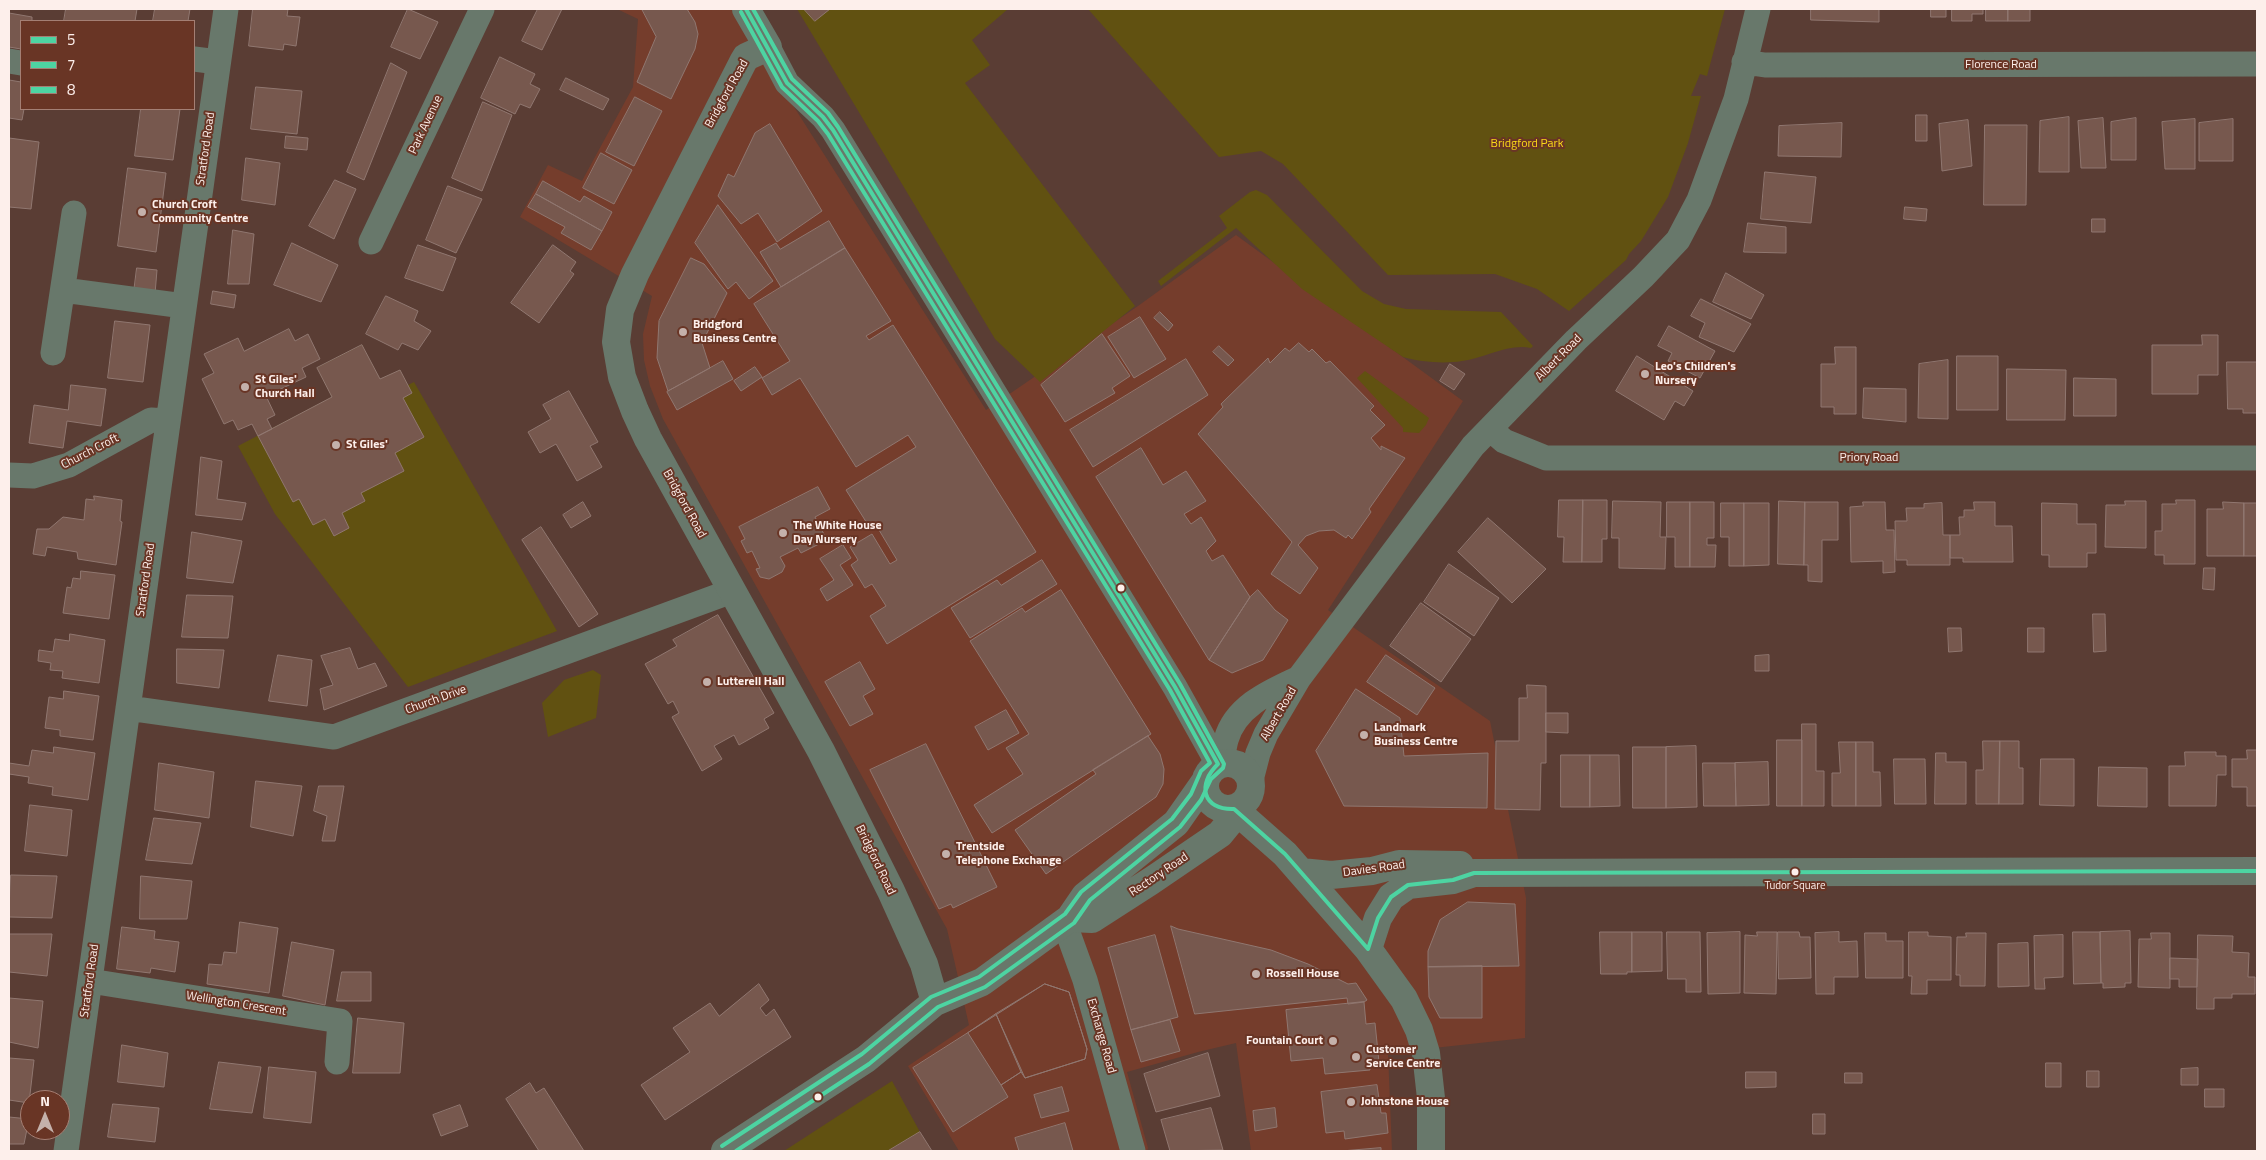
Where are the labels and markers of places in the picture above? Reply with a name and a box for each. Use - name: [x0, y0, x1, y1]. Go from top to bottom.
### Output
- place label: Church Croft Community Centre: [152, 198, 248, 226]
- marker: Church Croft Community Centre: [136, 206, 148, 218]
- place label: Bridgford Business Centre: [693, 318, 777, 346]
- marker: Bridgford Business Centre: [677, 326, 689, 338]
- place label: Leo's Children's Nursery: [1655, 360, 1736, 388]
- marker: Leo's Children's Nursery: [1639, 368, 1651, 380]
- place label: St Giles' Church Hall: [255, 373, 315, 401]
- marker: St Giles' Church Hall: [239, 381, 251, 393]
- place label: St Giles': [346, 438, 388, 452]
- marker: St Giles': [330, 439, 342, 451]
- place label: The White House Day Nursery: [793, 519, 882, 547]
- marker: The White House Day Nursery: [777, 527, 789, 539]
- unlabelled marker: [1116, 583, 1126, 593]
- place label: Lutterell Hall: [717, 675, 785, 689]
- marker: Lutterell Hall: [701, 676, 713, 688]
- place label: Landmark Business Centre: [1374, 721, 1458, 749]
- marker: Landmark Business Centre: [1358, 729, 1370, 741]
- place label: Trentside Telephone Exchange: [956, 840, 1061, 868]
- marker: Trentside Telephone Exchange: [940, 848, 952, 860]
- marker: Tudor Square: [1790, 867, 1800, 877]
- place label: Tudor Square: [1765, 879, 1825, 893]
- place label: Rossell House: [1266, 967, 1339, 981]
- marker: Rossell House: [1250, 968, 1262, 980]
- place label: Fountain Court: [1246, 1034, 1323, 1048]
- marker: Fountain Court: [1327, 1035, 1339, 1047]
- place label: Customer Service Centre: [1366, 1043, 1440, 1071]
- marker: Customer Service Centre: [1350, 1051, 1362, 1063]
- unlabelled marker: [813, 1092, 823, 1102]
- place label: Johnstone House: [1361, 1095, 1449, 1109]
- marker: Johnstone House: [1345, 1096, 1357, 1108]

